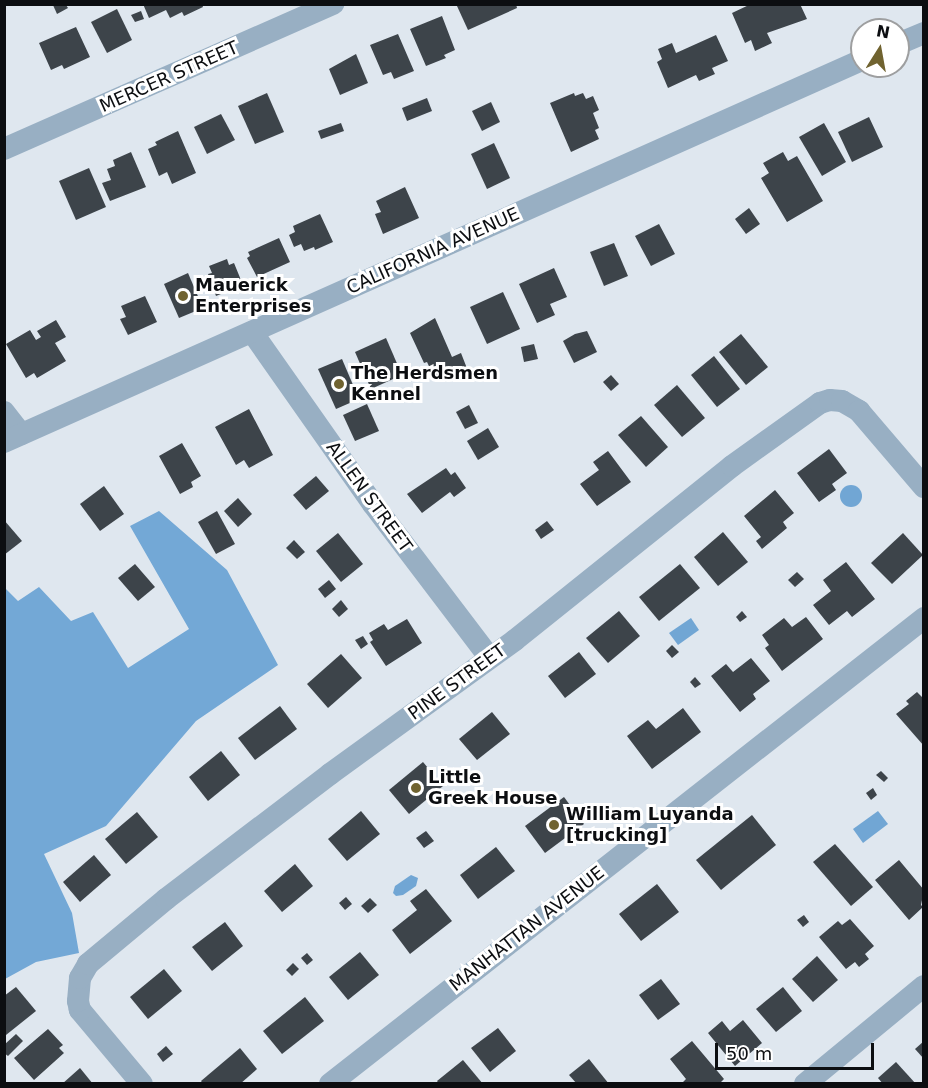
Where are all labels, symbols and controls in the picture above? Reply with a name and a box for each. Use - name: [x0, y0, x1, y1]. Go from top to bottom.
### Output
- north arrow: [850, 18, 910, 78]
- text: N: [875, 21, 892, 42]
- street label: MERCER STREET: [96, 37, 242, 117]
- street label: CALIFORNIA AVENUE: [343, 203, 523, 299]
- place label: Mauerick Enterprises: [195, 275, 311, 318]
- marker: Mauerick Enterprises: [176, 289, 190, 303]
- place label: The Herdsmen Kennel: [351, 363, 498, 406]
- marker: The Herdsmen Kennel: [332, 377, 346, 391]
- street label: ALLEN STREET: [322, 437, 416, 557]
- street label: PINE STREET: [404, 639, 510, 725]
- place label: Little Greek House: [428, 767, 557, 810]
- marker: Little Greek House: [409, 781, 423, 795]
- place label: William Luyanda [trucking]: [566, 804, 734, 846]
- marker: William Luyanda [trucking]: [547, 818, 561, 832]
- street label: MANHATTAN AVENUE: [445, 862, 609, 996]
- scale bar: [718, 1031, 877, 1069]
- text: 50 m: [726, 1043, 772, 1064]

